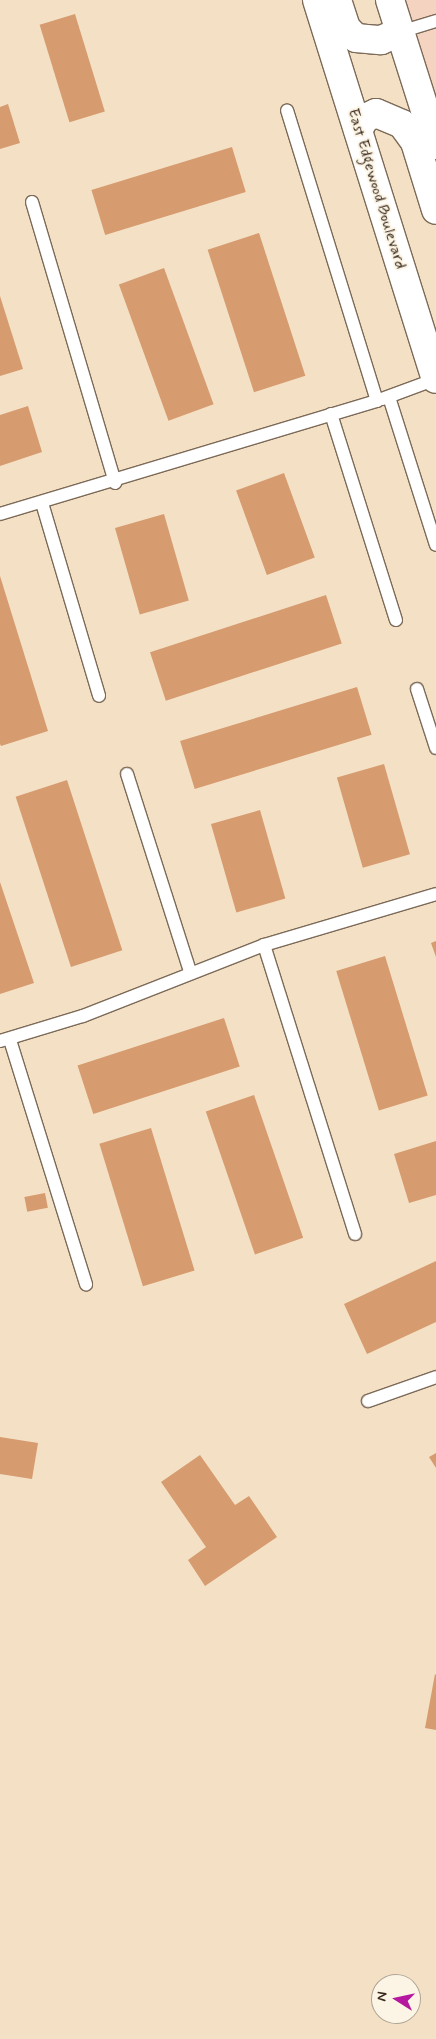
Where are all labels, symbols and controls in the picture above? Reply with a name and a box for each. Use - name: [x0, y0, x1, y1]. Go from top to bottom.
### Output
- street label: East Edgewood Boulevard: [343, 108, 409, 270]
- north arrow: [371, 1974, 421, 2024]
- text: N: [373, 1990, 392, 2003]

